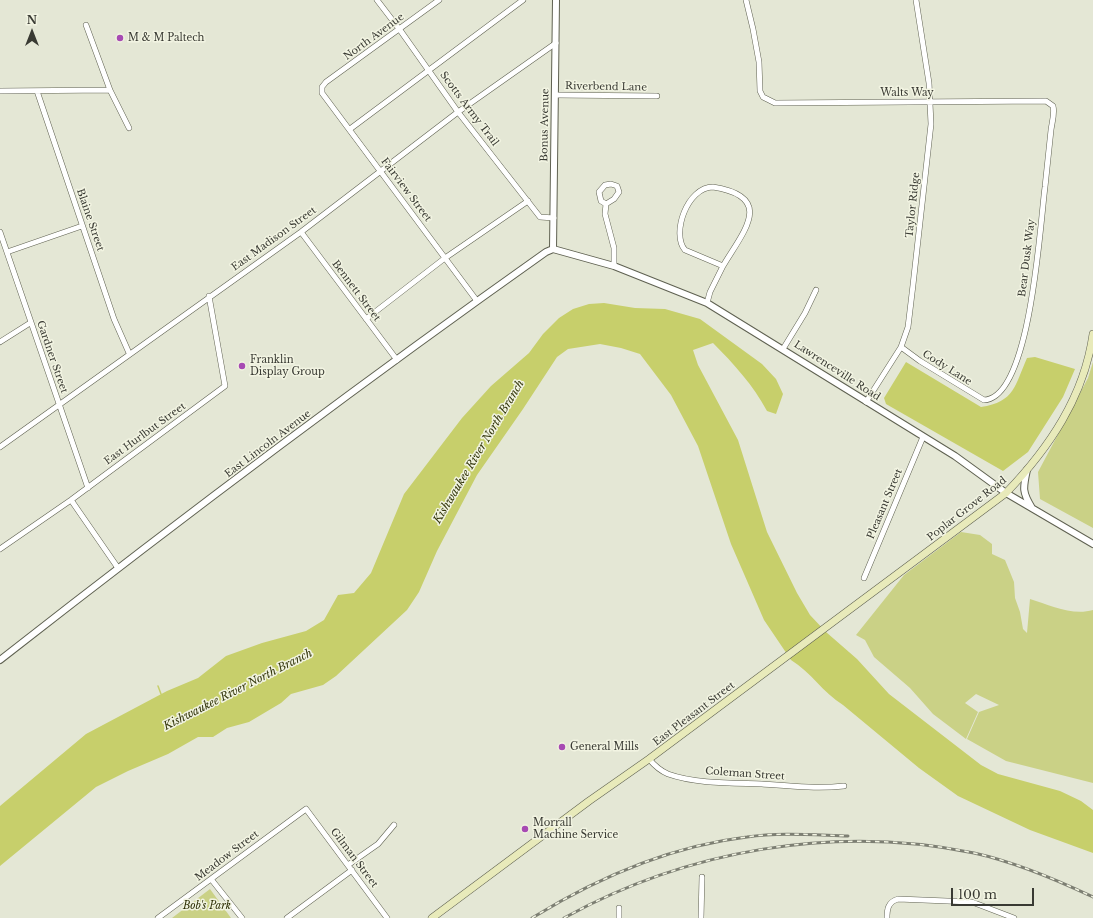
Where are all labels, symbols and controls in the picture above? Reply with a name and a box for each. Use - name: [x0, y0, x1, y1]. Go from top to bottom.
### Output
- street label: North Avenue: [341, 11, 407, 63]
- north arrow: [12, 12, 52, 52]
- text: N: [27, 13, 37, 27]
- place label: M & M Paltech: [128, 32, 204, 44]
- marker: M & M Paltech: [115, 33, 125, 43]
- street label: Scotts Army Trail: [437, 69, 501, 149]
- street label: Riverbend Lane: [565, 80, 647, 94]
- street label: Walts Way: [880, 87, 934, 99]
- street label: Bonus Avenue: [538, 88, 552, 162]
- street label: Fairview Street: [378, 156, 434, 224]
- street label: Taylor Ridge: [904, 172, 922, 238]
- street label: Blaine Street: [74, 187, 106, 253]
- street label: East Madison Street: [229, 204, 319, 274]
- street label: Bear Dusk Way: [1016, 218, 1038, 298]
- street label: Bennett Street: [329, 258, 383, 324]
- street label: Gardner Street: [34, 319, 70, 395]
- street label: Lawrenceville Road: [792, 339, 882, 403]
- street label: Cody Lane: [920, 348, 974, 388]
- place label: Franklin Display Group: [250, 354, 325, 378]
- marker: Franklin Display Group: [237, 361, 247, 371]
- water label: Kishwaukee River North Branch: [431, 378, 527, 526]
- street label: East Hurlbut Street: [102, 400, 188, 468]
- street label: East Lincoln Avenue: [223, 408, 313, 480]
- street label: Pleasant Street: [865, 467, 905, 541]
- street label: Poplar Grove Road: [925, 474, 1009, 544]
- water label: Kishwaukee River North Branch: [161, 647, 315, 733]
- street label: East Pleasant Street: [651, 679, 737, 749]
- place label: General Mills: [570, 741, 639, 753]
- marker: General Mills: [557, 742, 567, 752]
- street label: Coleman Street: [705, 765, 785, 783]
- place label: Morrall Machine Service: [533, 817, 618, 840]
- marker: Morrall Machine Service: [520, 824, 530, 834]
- street label: Gilman Street: [328, 826, 380, 890]
- street label: Meadow Street: [193, 828, 261, 884]
- scale bar: [953, 880, 1036, 906]
- text: 100 m: [958, 887, 997, 902]
- park label: Bob's Park: [183, 900, 231, 912]

